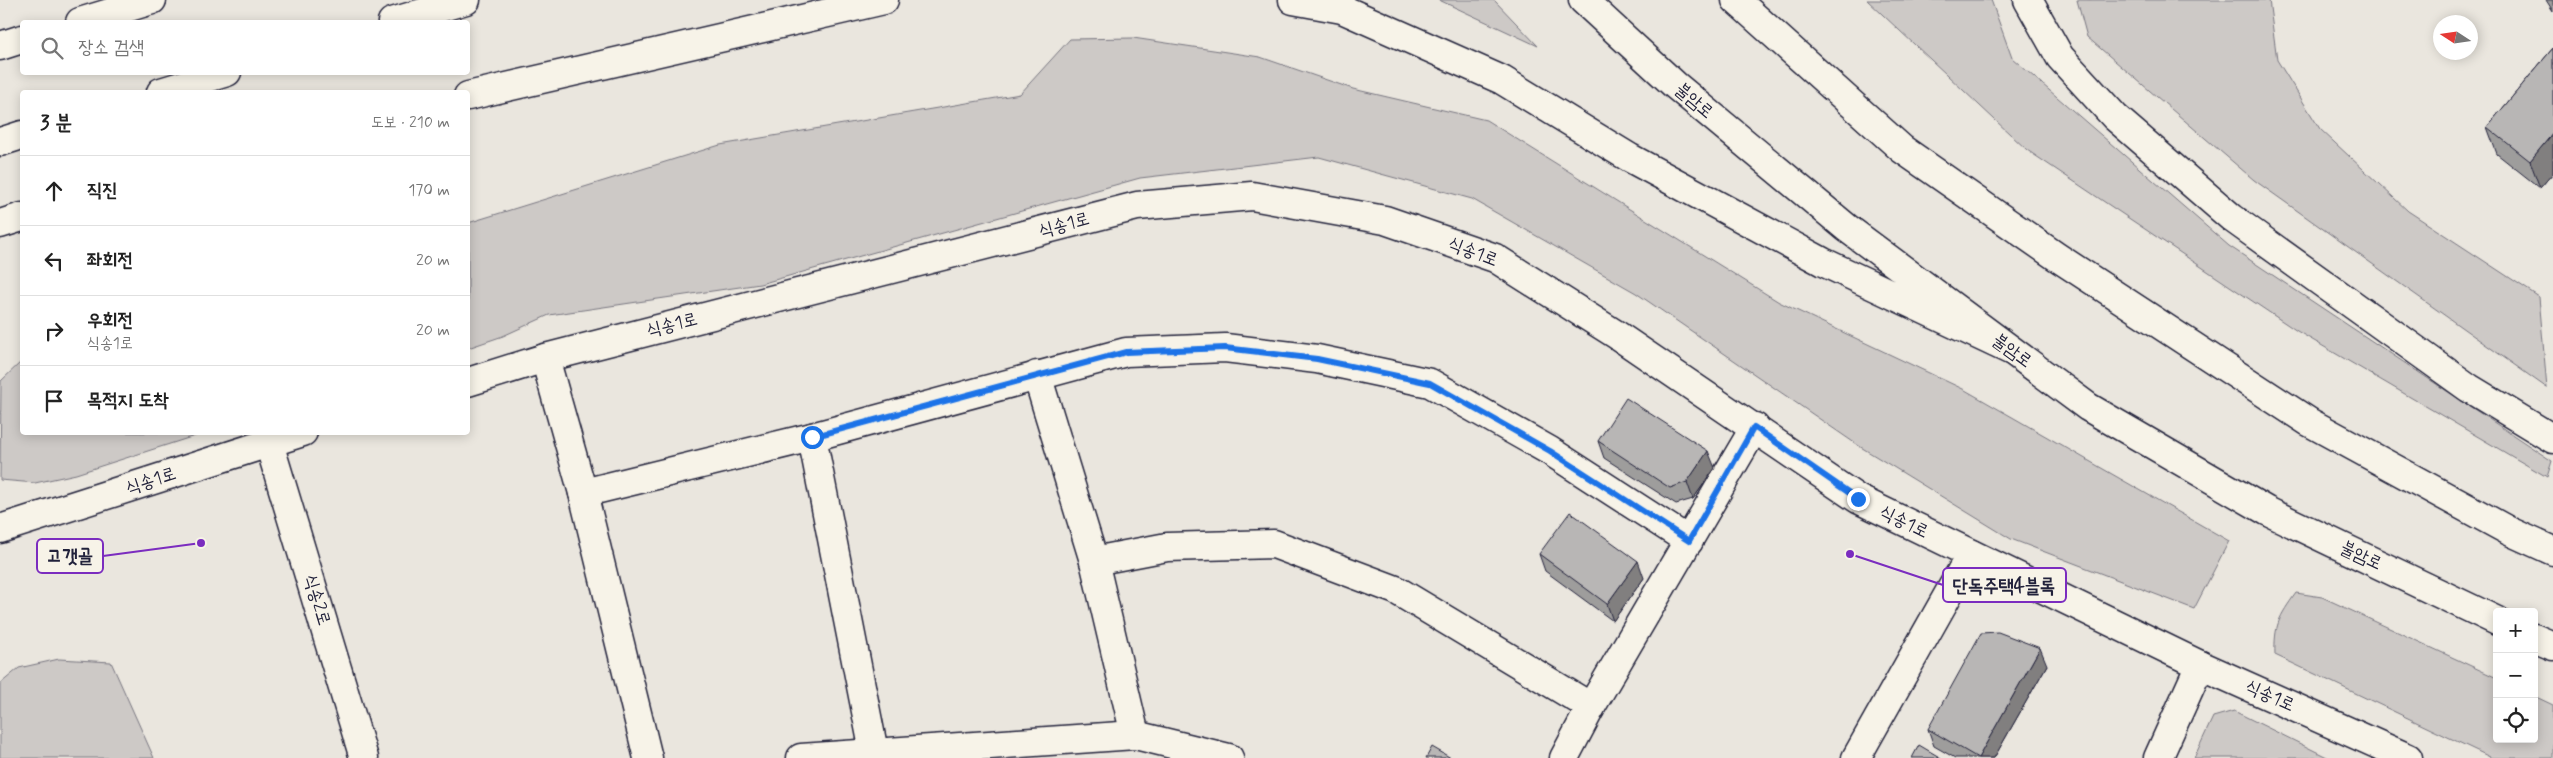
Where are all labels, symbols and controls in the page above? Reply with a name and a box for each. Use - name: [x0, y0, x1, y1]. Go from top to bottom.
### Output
- north arrow: [2433, 15, 2478, 60]
- search box: [20, 20, 470, 75]
- icon: search: [38, 34, 66, 62]
- text: 장소 검색: [78, 35, 144, 60]
- street label: 불암로: [1670, 78, 1718, 124]
- text: 3 분: [40, 109, 72, 137]
- text: 도보 · 210 m: [371, 112, 450, 133]
- icon: ahead: [40, 177, 68, 205]
- text: 직진: [87, 178, 118, 203]
- text: 170 m: [408, 180, 450, 201]
- street label: 식송1로: [1036, 207, 1092, 243]
- street label: 식송1로: [1445, 232, 1501, 272]
- icon: left: [40, 247, 68, 275]
- text: 좌회전: [87, 248, 133, 273]
- text: 20 m: [416, 250, 450, 271]
- street label: 식송1로: [644, 307, 700, 343]
- text: 우회전: [87, 308, 133, 333]
- icon: right: [40, 317, 68, 345]
- text: 20 m: [416, 320, 450, 341]
- street label: 불암로: [1987, 329, 2037, 373]
- text: 식송1로: [87, 333, 133, 354]
- icon: arrive: [40, 387, 68, 415]
- text: 목적지 도착: [87, 388, 169, 413]
- route start: [801, 426, 824, 449]
- street label: 식송1로: [123, 462, 179, 500]
- route end: [1847, 488, 1870, 511]
- street label: 식송1로: [1876, 500, 1932, 544]
- street label: 불암로: [2336, 536, 2386, 576]
- callout: 고갯골: [37, 539, 103, 573]
- text: 고갯골: [47, 544, 93, 569]
- callout: 단독주택4블록: [1943, 568, 2066, 602]
- street label: 식송2로: [298, 571, 336, 629]
- text: 단독주택4블록: [1953, 574, 2055, 599]
- map controls: [2493, 608, 2538, 743]
- button: +: [2493, 608, 2538, 653]
- button: −: [2493, 653, 2538, 698]
- street label: 식송1로: [2242, 675, 2298, 717]
- button: locate: [2493, 698, 2538, 743]

